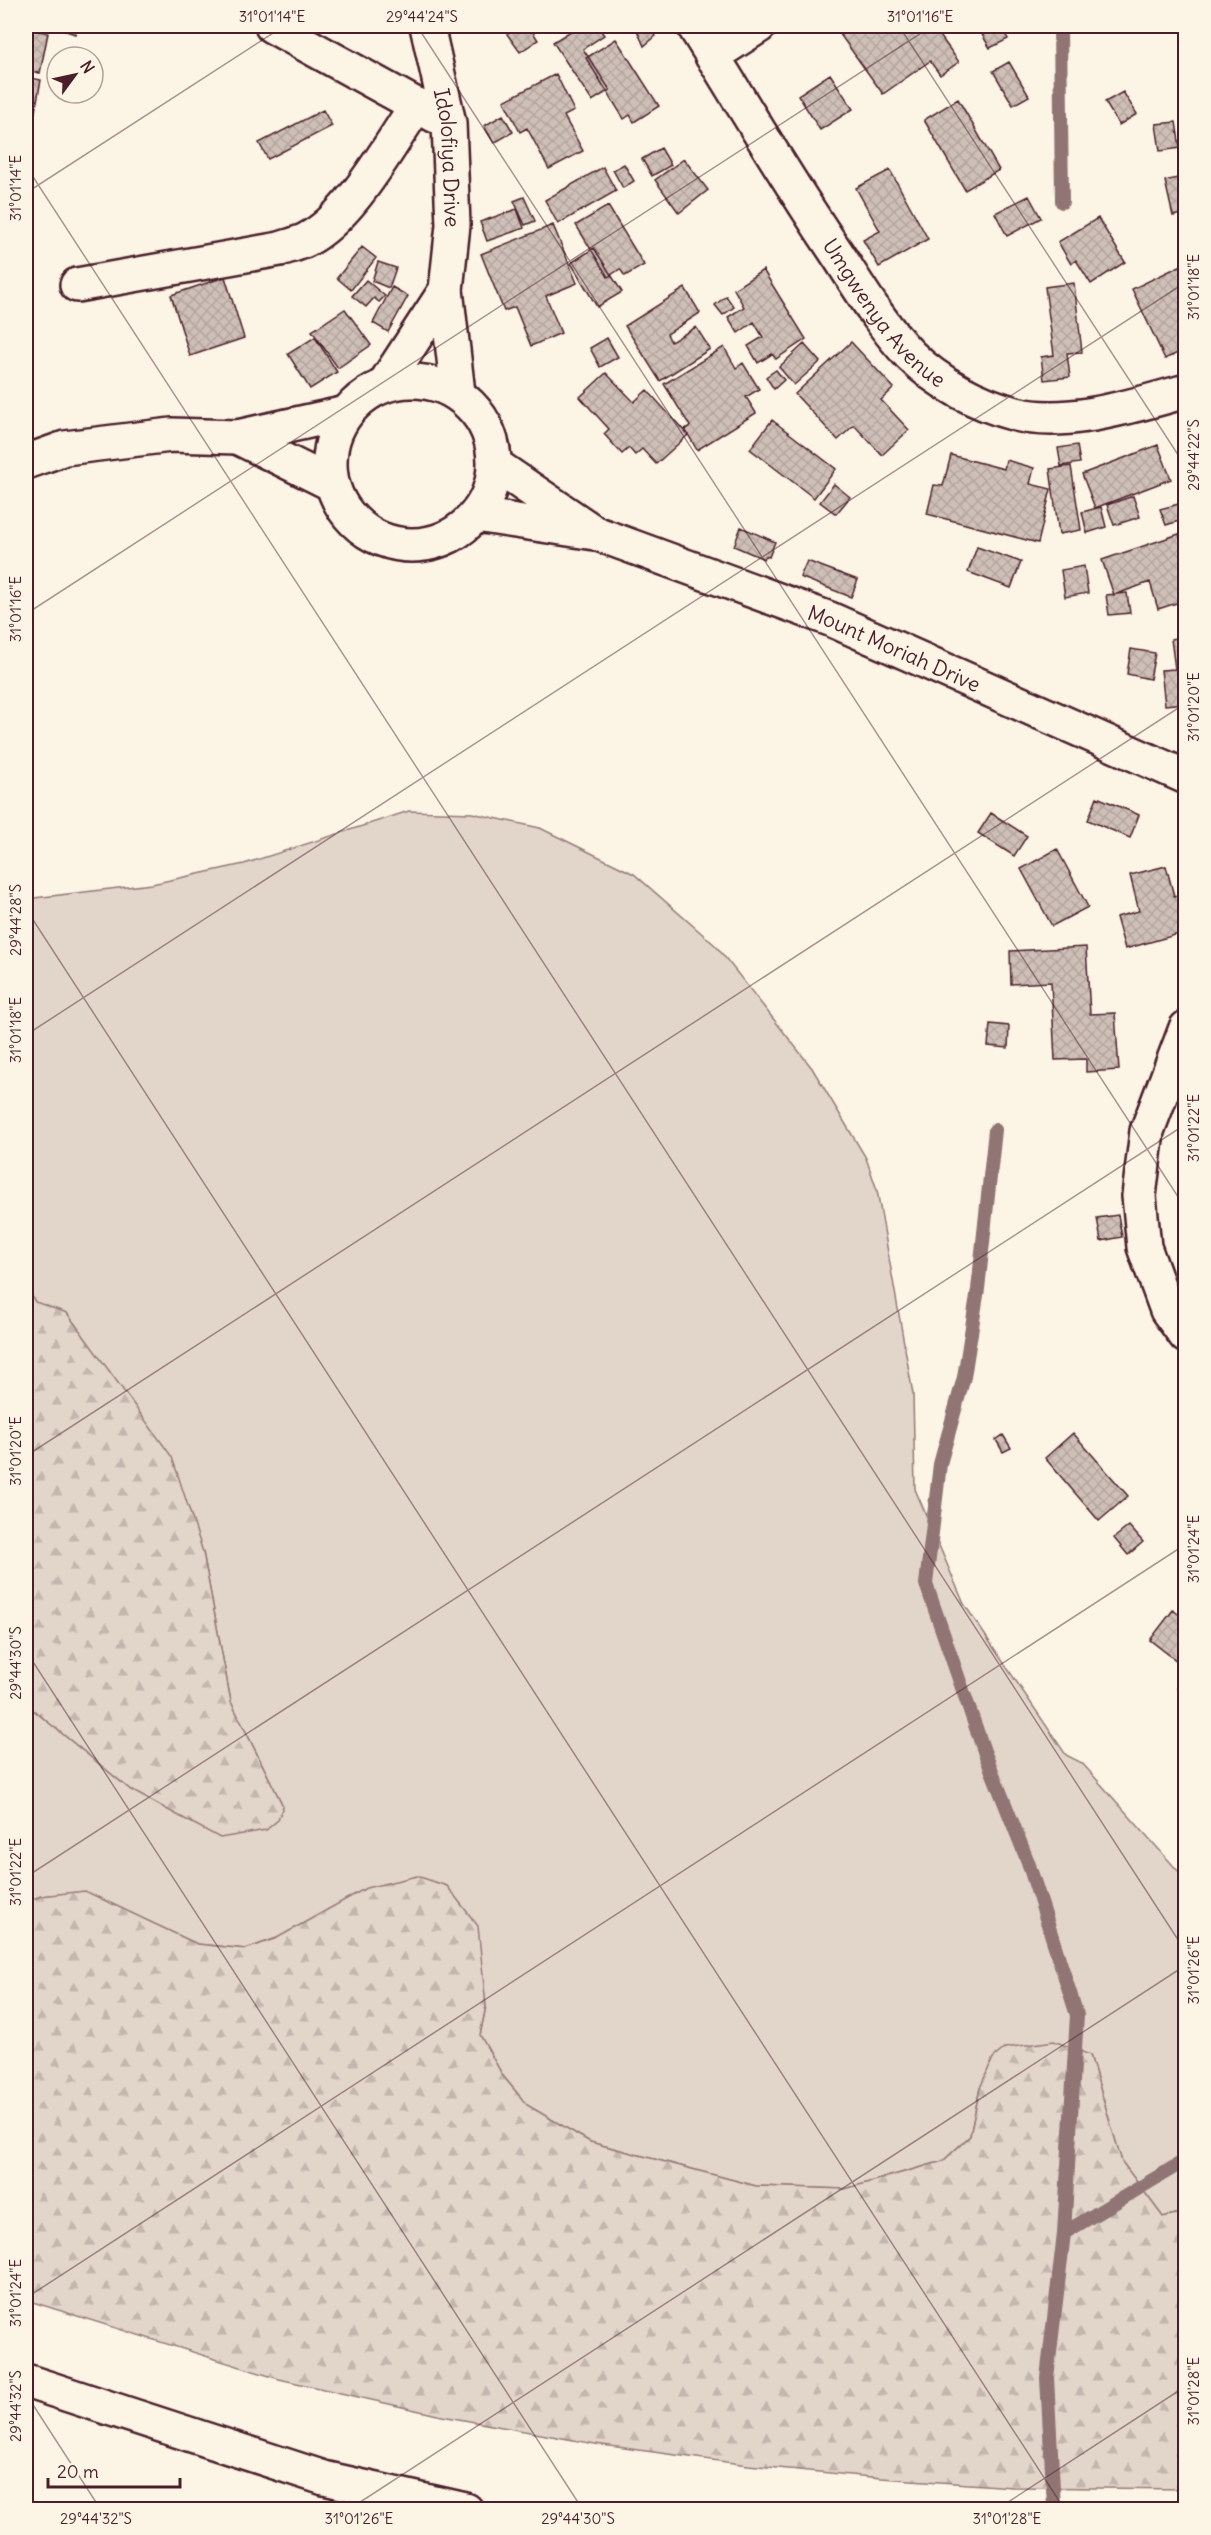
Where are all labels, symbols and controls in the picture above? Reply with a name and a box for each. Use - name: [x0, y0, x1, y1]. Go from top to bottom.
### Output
- text: 31°01'14"E: [239, 7, 305, 26]
- text: 29°44'24"S: [386, 7, 458, 26]
- text: 31°01'16"E: [887, 7, 953, 26]
- north arrow: [45, 45, 105, 105]
- text: N: [76, 57, 99, 77]
- street label: Idolofiya Drive: [428, 86, 467, 228]
- text: 31°01'14"E: [6, 155, 25, 221]
- street label: Umgwenya Avenue: [817, 233, 951, 393]
- text: 31°01'18"E: [1184, 254, 1203, 320]
- text: 29°44'22"S: [1184, 419, 1203, 491]
- text: 31°01'16"E: [6, 576, 25, 642]
- street label: Mount Moriah Drive: [804, 599, 985, 698]
- text: 31°01'20"E: [1184, 672, 1203, 742]
- text: 29°44'28"S: [6, 884, 25, 956]
- text: 31°01'18"E: [6, 997, 25, 1063]
- text: 31°01'22"E: [1184, 1094, 1203, 1162]
- text: 31°01'20"E: [6, 1416, 25, 1486]
- text: 31°01'24"E: [1184, 1515, 1203, 1583]
- text: 29°44'30"S: [6, 1626, 25, 1700]
- text: 31°01'22"E: [6, 1838, 25, 1906]
- text: 31°01'26"E: [1184, 1935, 1203, 2004]
- text: 31°01'24"E: [6, 2259, 25, 2327]
- text: 31°01'28"E: [1184, 2356, 1203, 2425]
- text: 29°44'32"S: [6, 2370, 25, 2442]
- scale bar: [48, 2451, 180, 2489]
- text: 20 m: [57, 2460, 99, 2483]
- text: 29°44'32"S: [60, 2509, 132, 2528]
- text: 31°01'26"E: [325, 2509, 394, 2528]
- text: 29°44'30"S: [541, 2509, 615, 2528]
- text: 31°01'28"E: [973, 2509, 1042, 2528]

